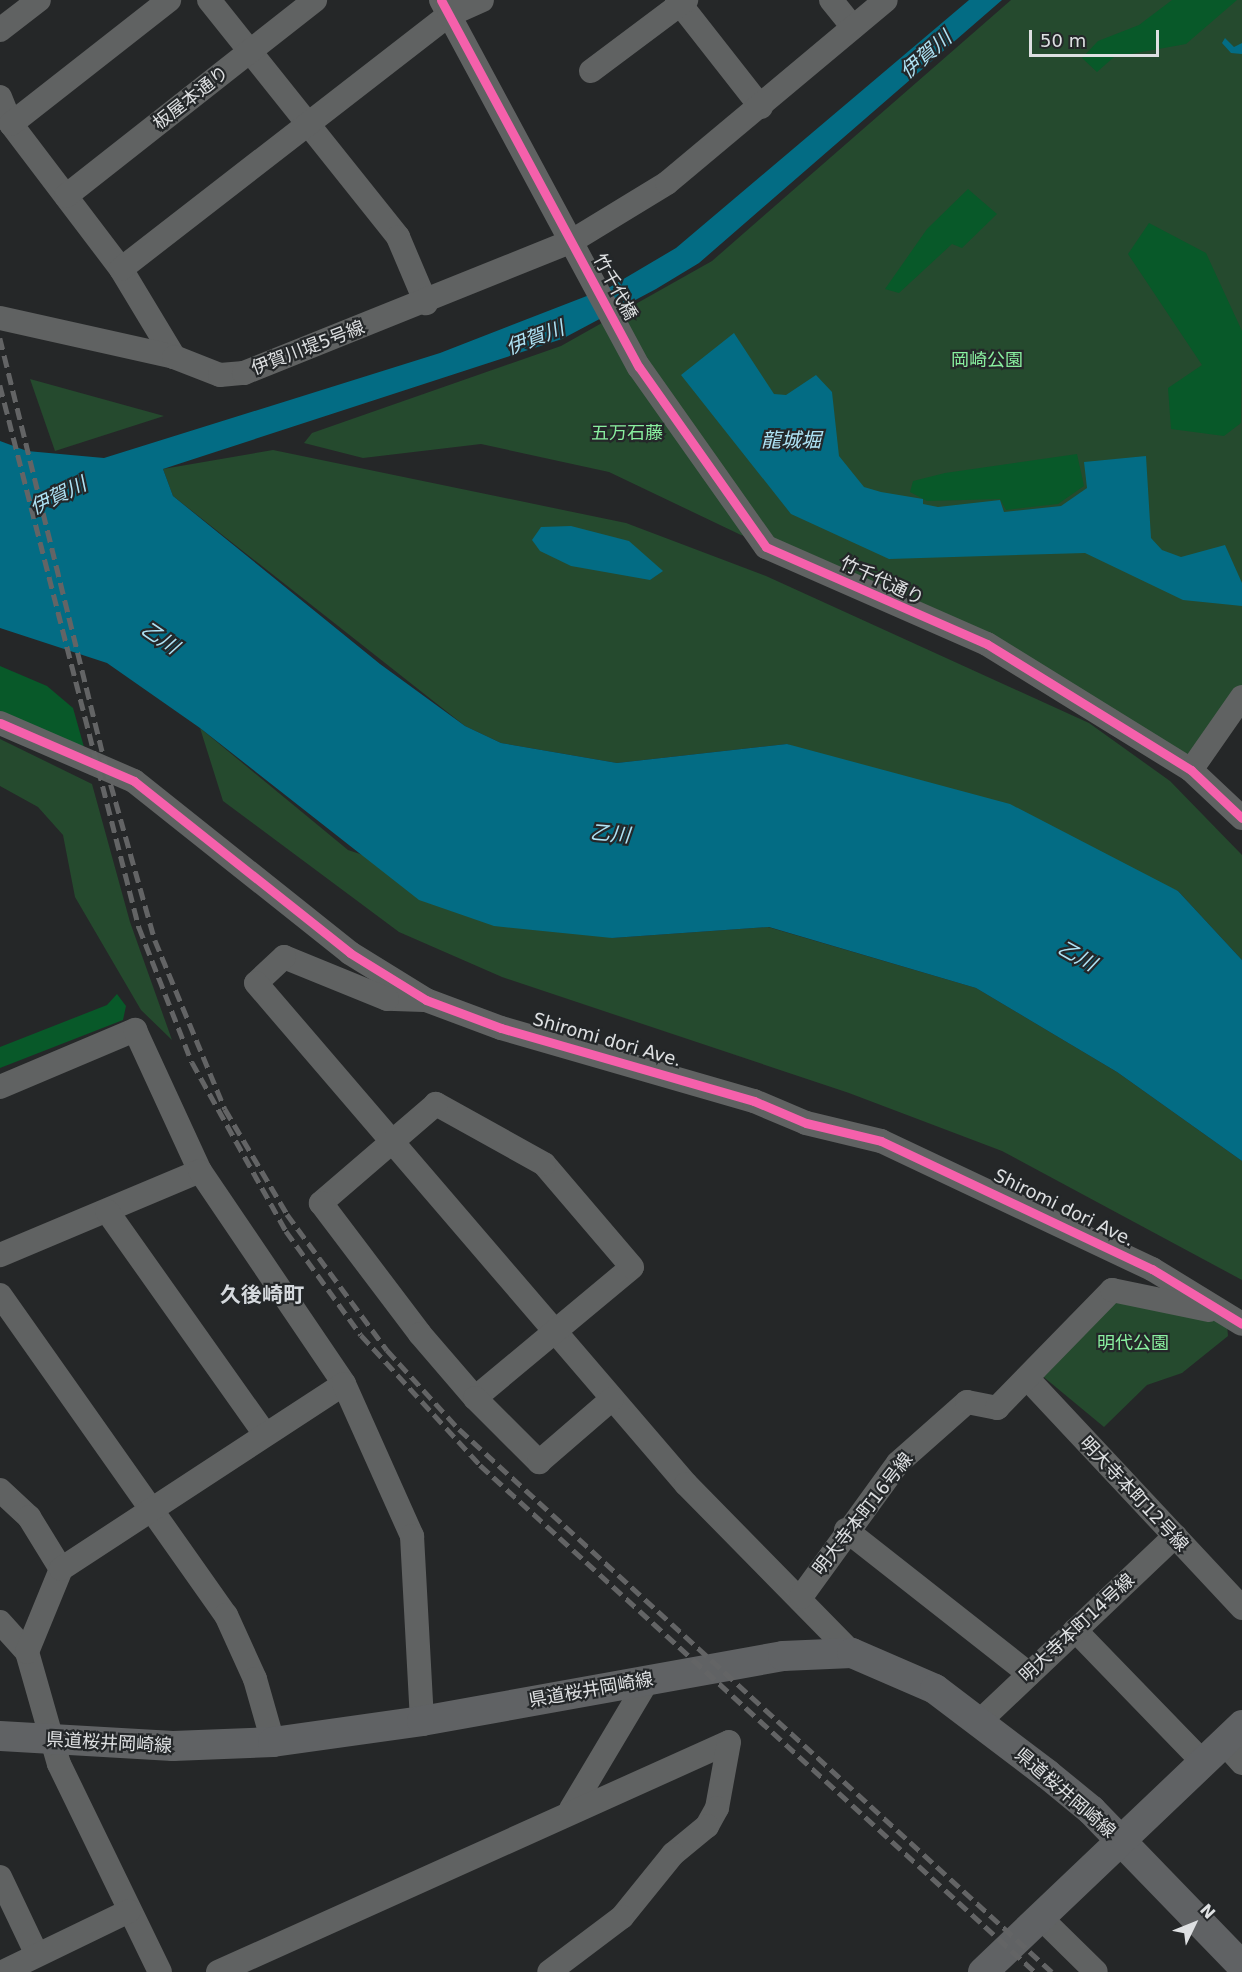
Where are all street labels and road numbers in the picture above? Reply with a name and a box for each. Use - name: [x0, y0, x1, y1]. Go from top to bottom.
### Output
- street label: 板屋本通り: [149, 62, 233, 134]
- street label: 竹千代橋: [589, 250, 641, 324]
- street label: 伊賀川堤5号線: [248, 317, 368, 379]
- street label: 竹千代通り: [837, 552, 927, 610]
- street label: Shiromi dori Ave.: [530, 1008, 684, 1072]
- street label: Shiromi dori Ave.: [990, 1165, 1138, 1251]
- street label: 明大寺本町12号線: [1075, 1432, 1193, 1556]
- street label: 明大寺本町16号線: [809, 1449, 917, 1579]
- street label: 明大寺本町14号線: [1015, 1569, 1139, 1687]
- street label: 県道桜井岡崎線: [527, 1668, 655, 1712]
- street label: 県道桜井岡崎線: [46, 1729, 172, 1757]
- street label: 県道桜井岡崎線: [1010, 1744, 1120, 1842]

